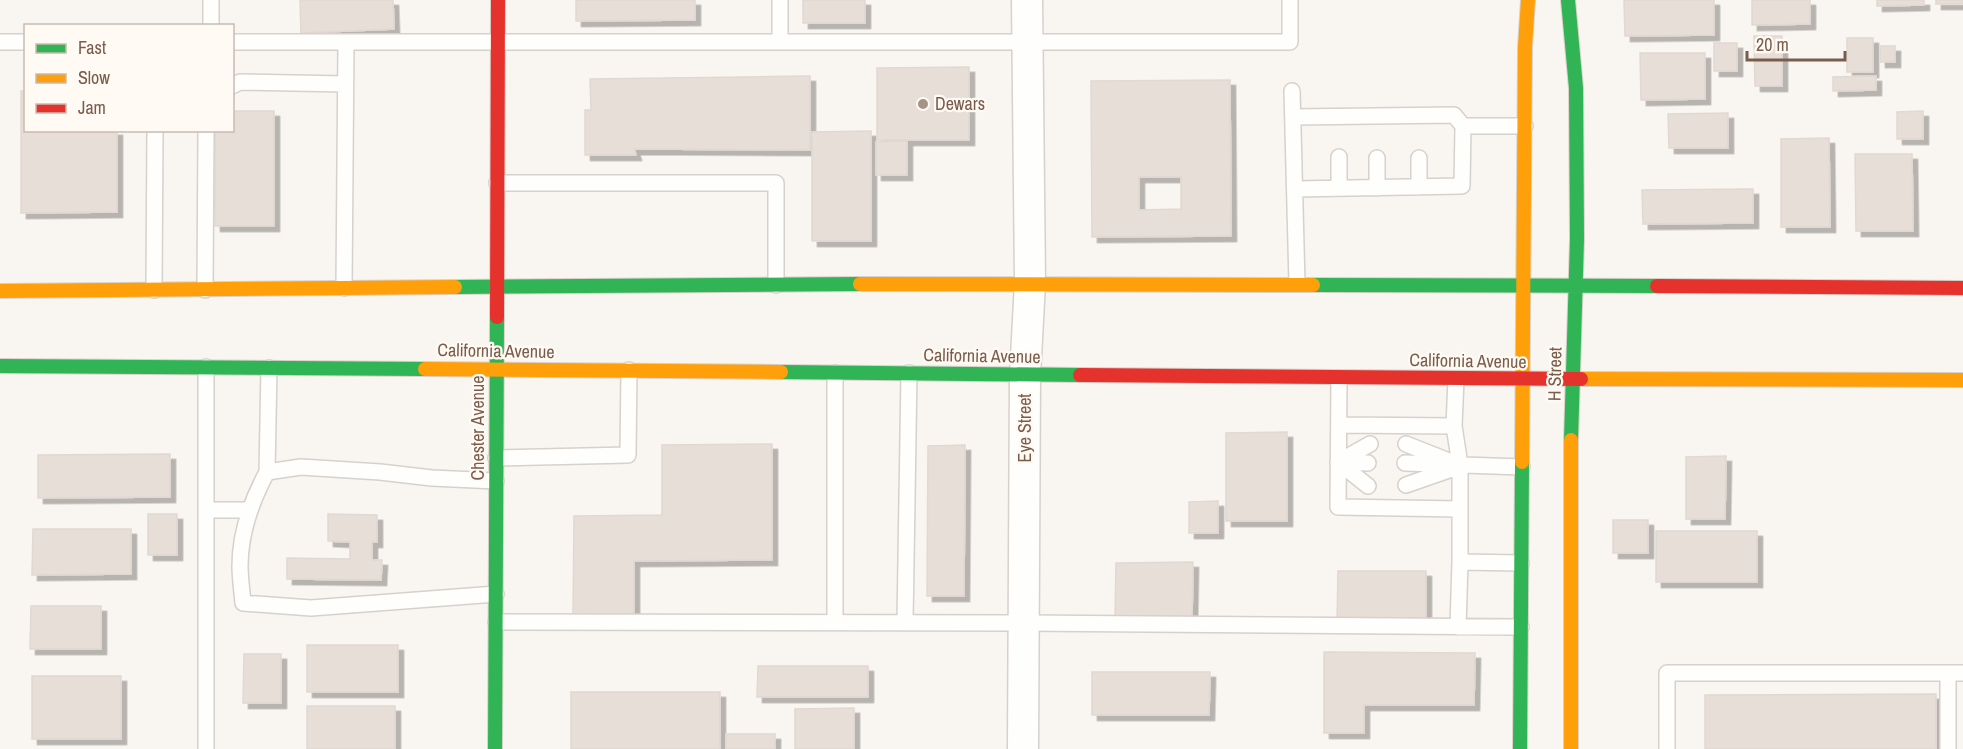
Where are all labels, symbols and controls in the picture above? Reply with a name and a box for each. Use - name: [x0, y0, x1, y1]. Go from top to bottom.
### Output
- legend: [24, 24, 234, 132]
- scale bar: [1747, 24, 1844, 62]
- text: 20 m: [1756, 32, 1789, 57]
- text: Fast: [78, 35, 106, 60]
- text: Slow: [78, 65, 110, 90]
- place label: Dewars: [935, 91, 985, 116]
- text: Jam: [78, 95, 106, 120]
- marker: Dewars: [916, 97, 930, 111]
- street label: California Avenue: [437, 337, 555, 364]
- street label: California Avenue: [923, 342, 1041, 369]
- street label: California Avenue: [1409, 347, 1527, 374]
- street label: H Street: [1542, 347, 1567, 401]
- street label: Chester Avenue: [465, 376, 490, 480]
- street label: Eye Street: [1012, 394, 1037, 462]

